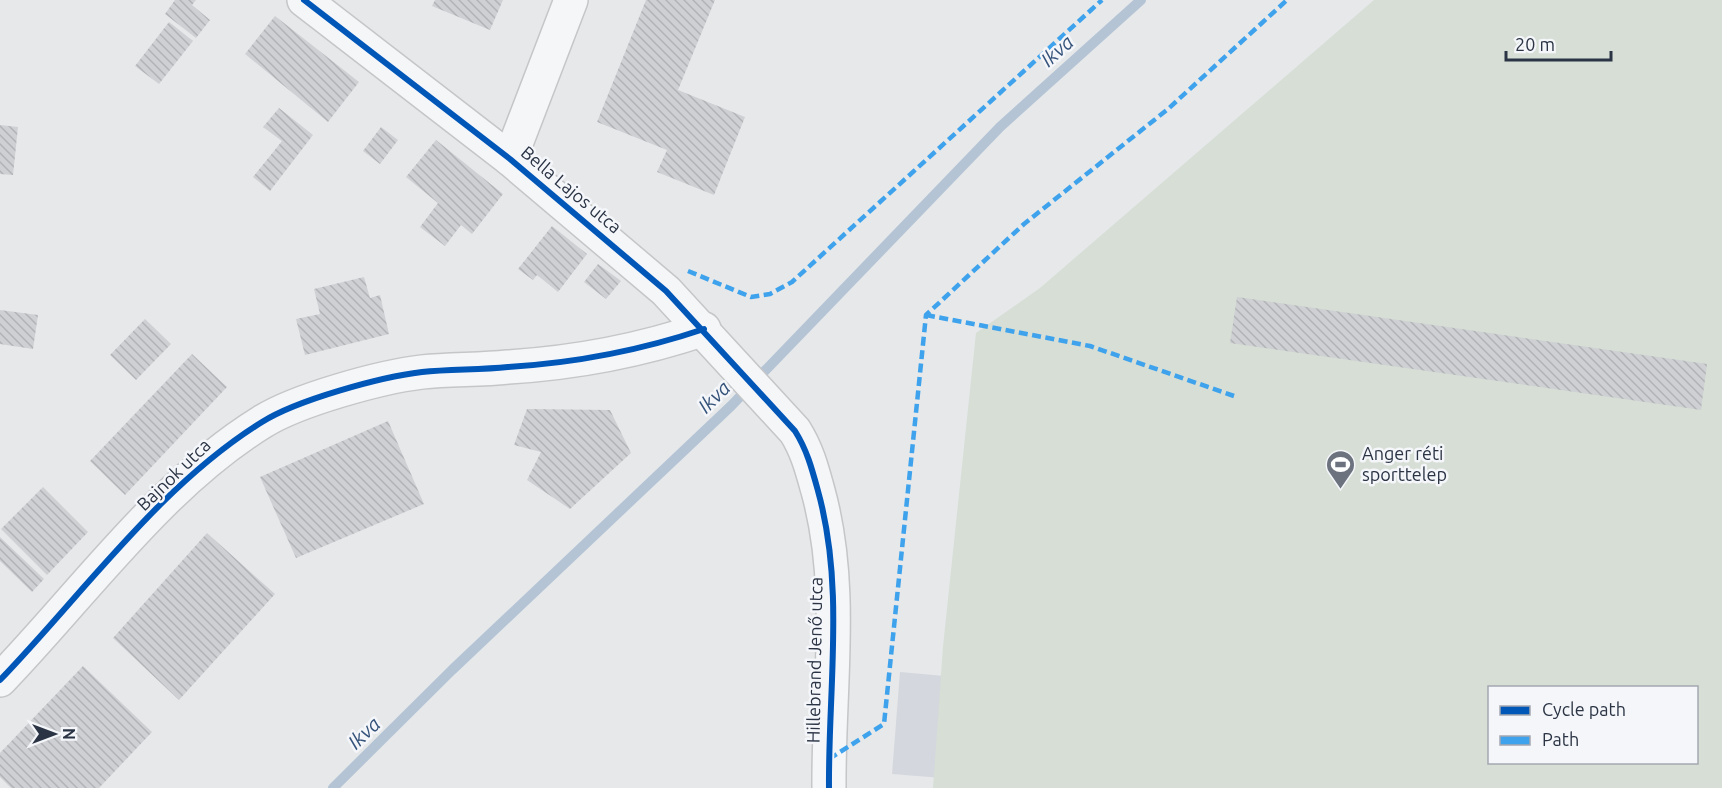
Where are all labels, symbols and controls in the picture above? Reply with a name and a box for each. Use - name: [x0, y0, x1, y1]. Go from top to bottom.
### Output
- scale bar: [1506, 24, 1611, 62]
- water label: Ikva: [1036, 30, 1078, 71]
- text: 20 m: [1515, 34, 1555, 54]
- street label: Bella Lajos utca: [518, 142, 626, 237]
- water label: Ikva: [693, 376, 735, 417]
- street label: Bajnok utca: [133, 434, 214, 514]
- place label: Anger réti sporttelep: [1362, 443, 1447, 484]
- sports icon: Anger réti sporttelep: [1325, 448, 1357, 490]
- street label: Hillebrand Jenő utca: [803, 577, 825, 743]
- legend: [1488, 686, 1698, 764]
- text: Cycle path: [1542, 699, 1626, 719]
- north arrow: [24, 704, 84, 764]
- water label: Ikva: [343, 712, 385, 753]
- text: N: [60, 728, 78, 740]
- text: Path: [1542, 729, 1579, 749]

